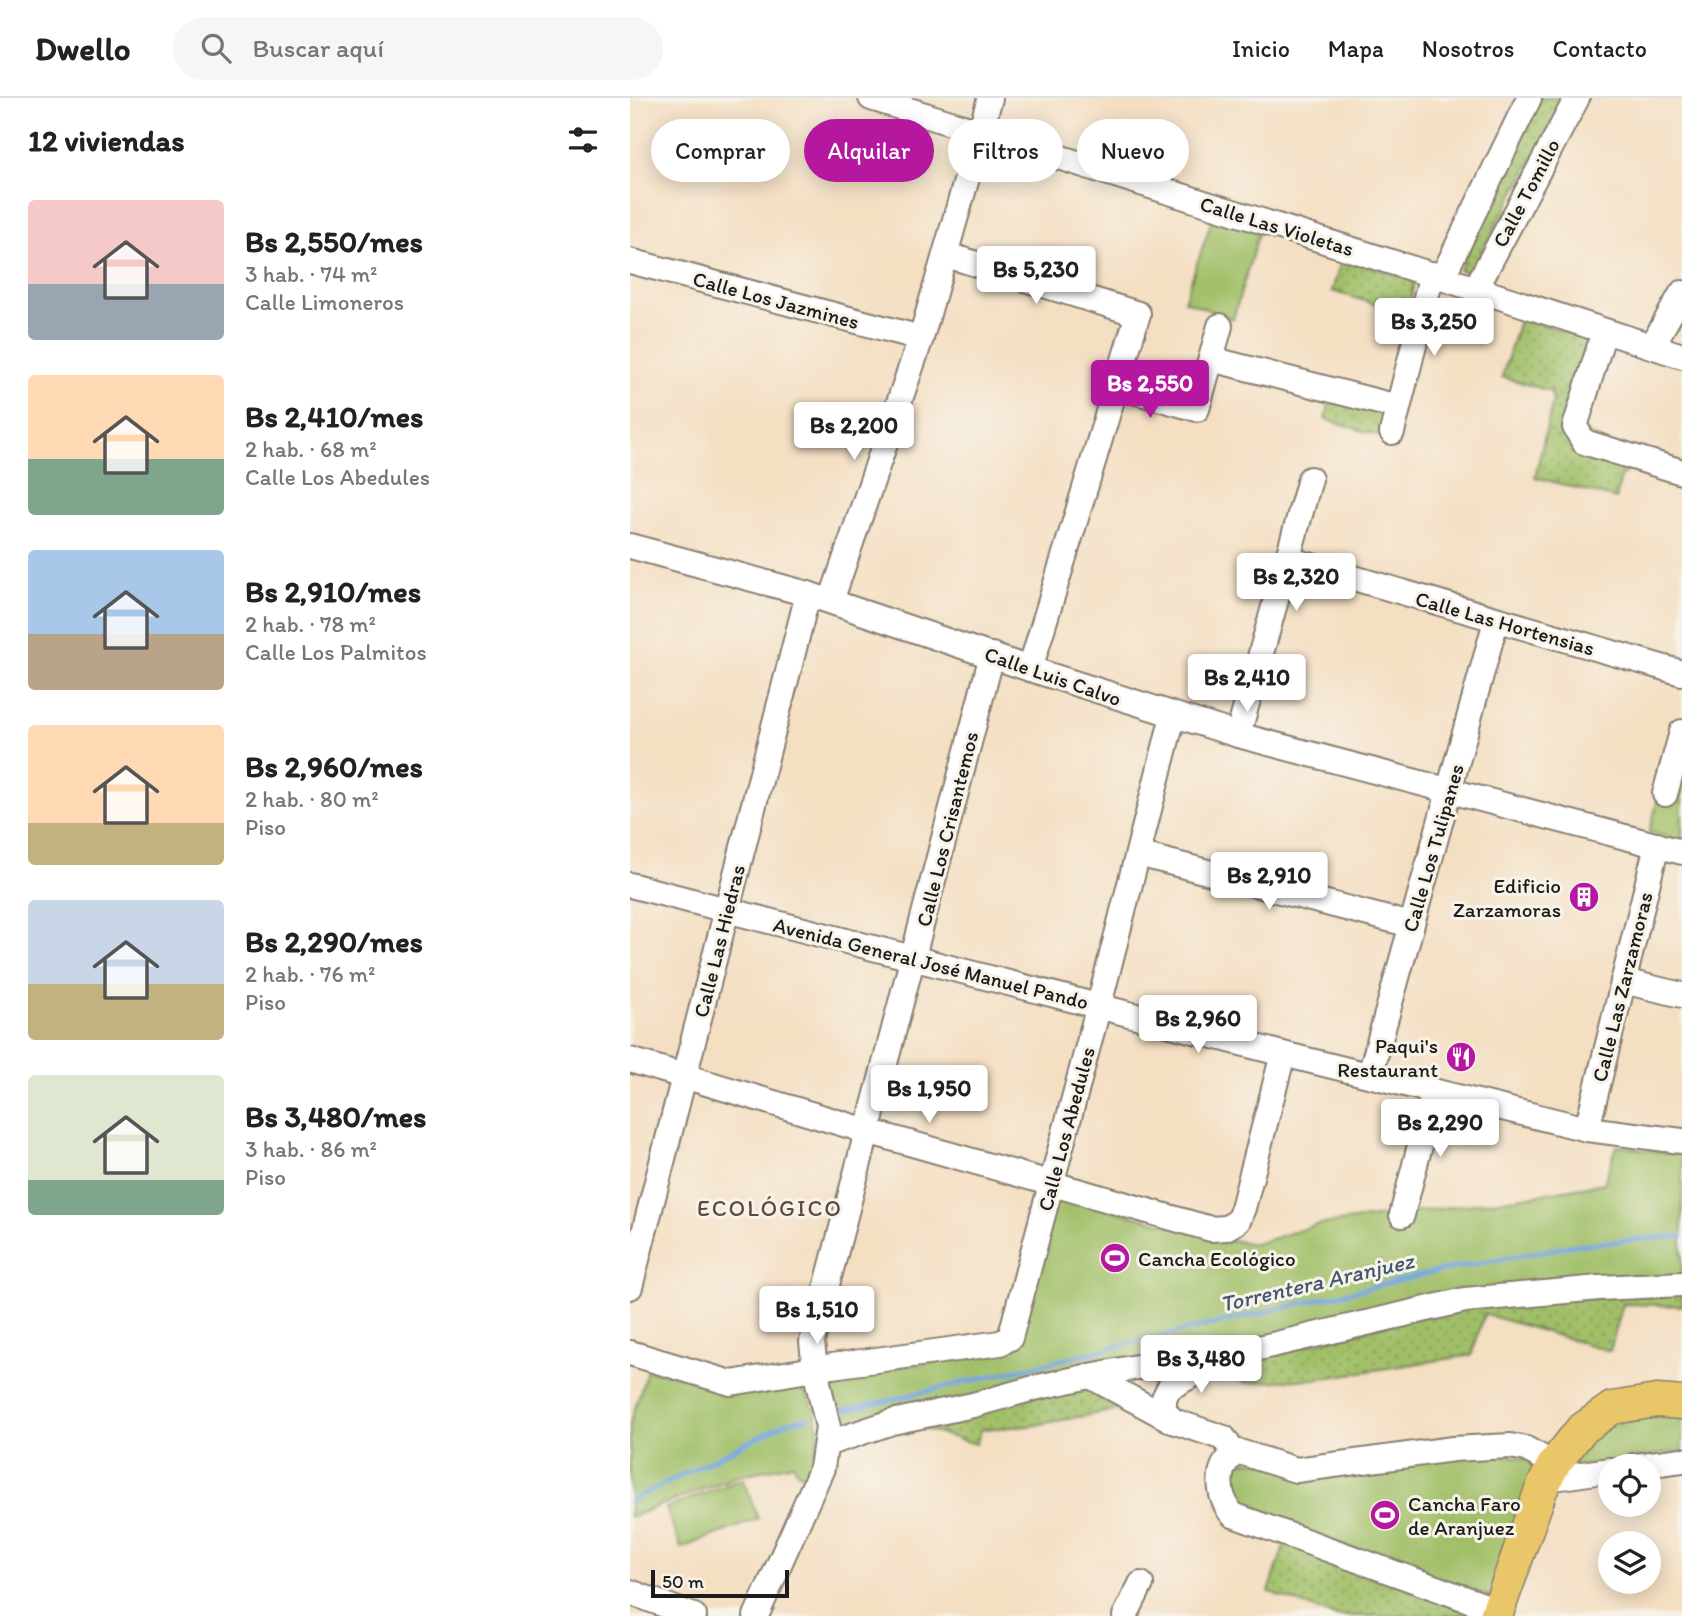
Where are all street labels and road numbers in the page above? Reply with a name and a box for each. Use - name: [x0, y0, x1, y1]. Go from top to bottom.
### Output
- street label: Calle Tomillo: [1487, 135, 1565, 251]
- street label: Calle Las Violetas: [1197, 191, 1357, 261]
- street label: Calle Los Jazmines: [690, 266, 862, 334]
- street label: Calle Las Hortensias: [1413, 585, 1597, 661]
- street label: Calle Luis Calvo: [981, 641, 1125, 711]
- street label: Calle Los Crisantemos: [911, 729, 983, 929]
- street label: Calle Los Tulipanes: [1397, 761, 1469, 935]
- street label: Calle Las Hiedras: [688, 862, 750, 1020]
- street label: Calle Las Zarzamoras: [1586, 889, 1658, 1085]
- street label: Avenida General José Manuel Pando: [771, 912, 1091, 1014]
- street label: Calle Los Abedules: [1032, 1044, 1100, 1214]

